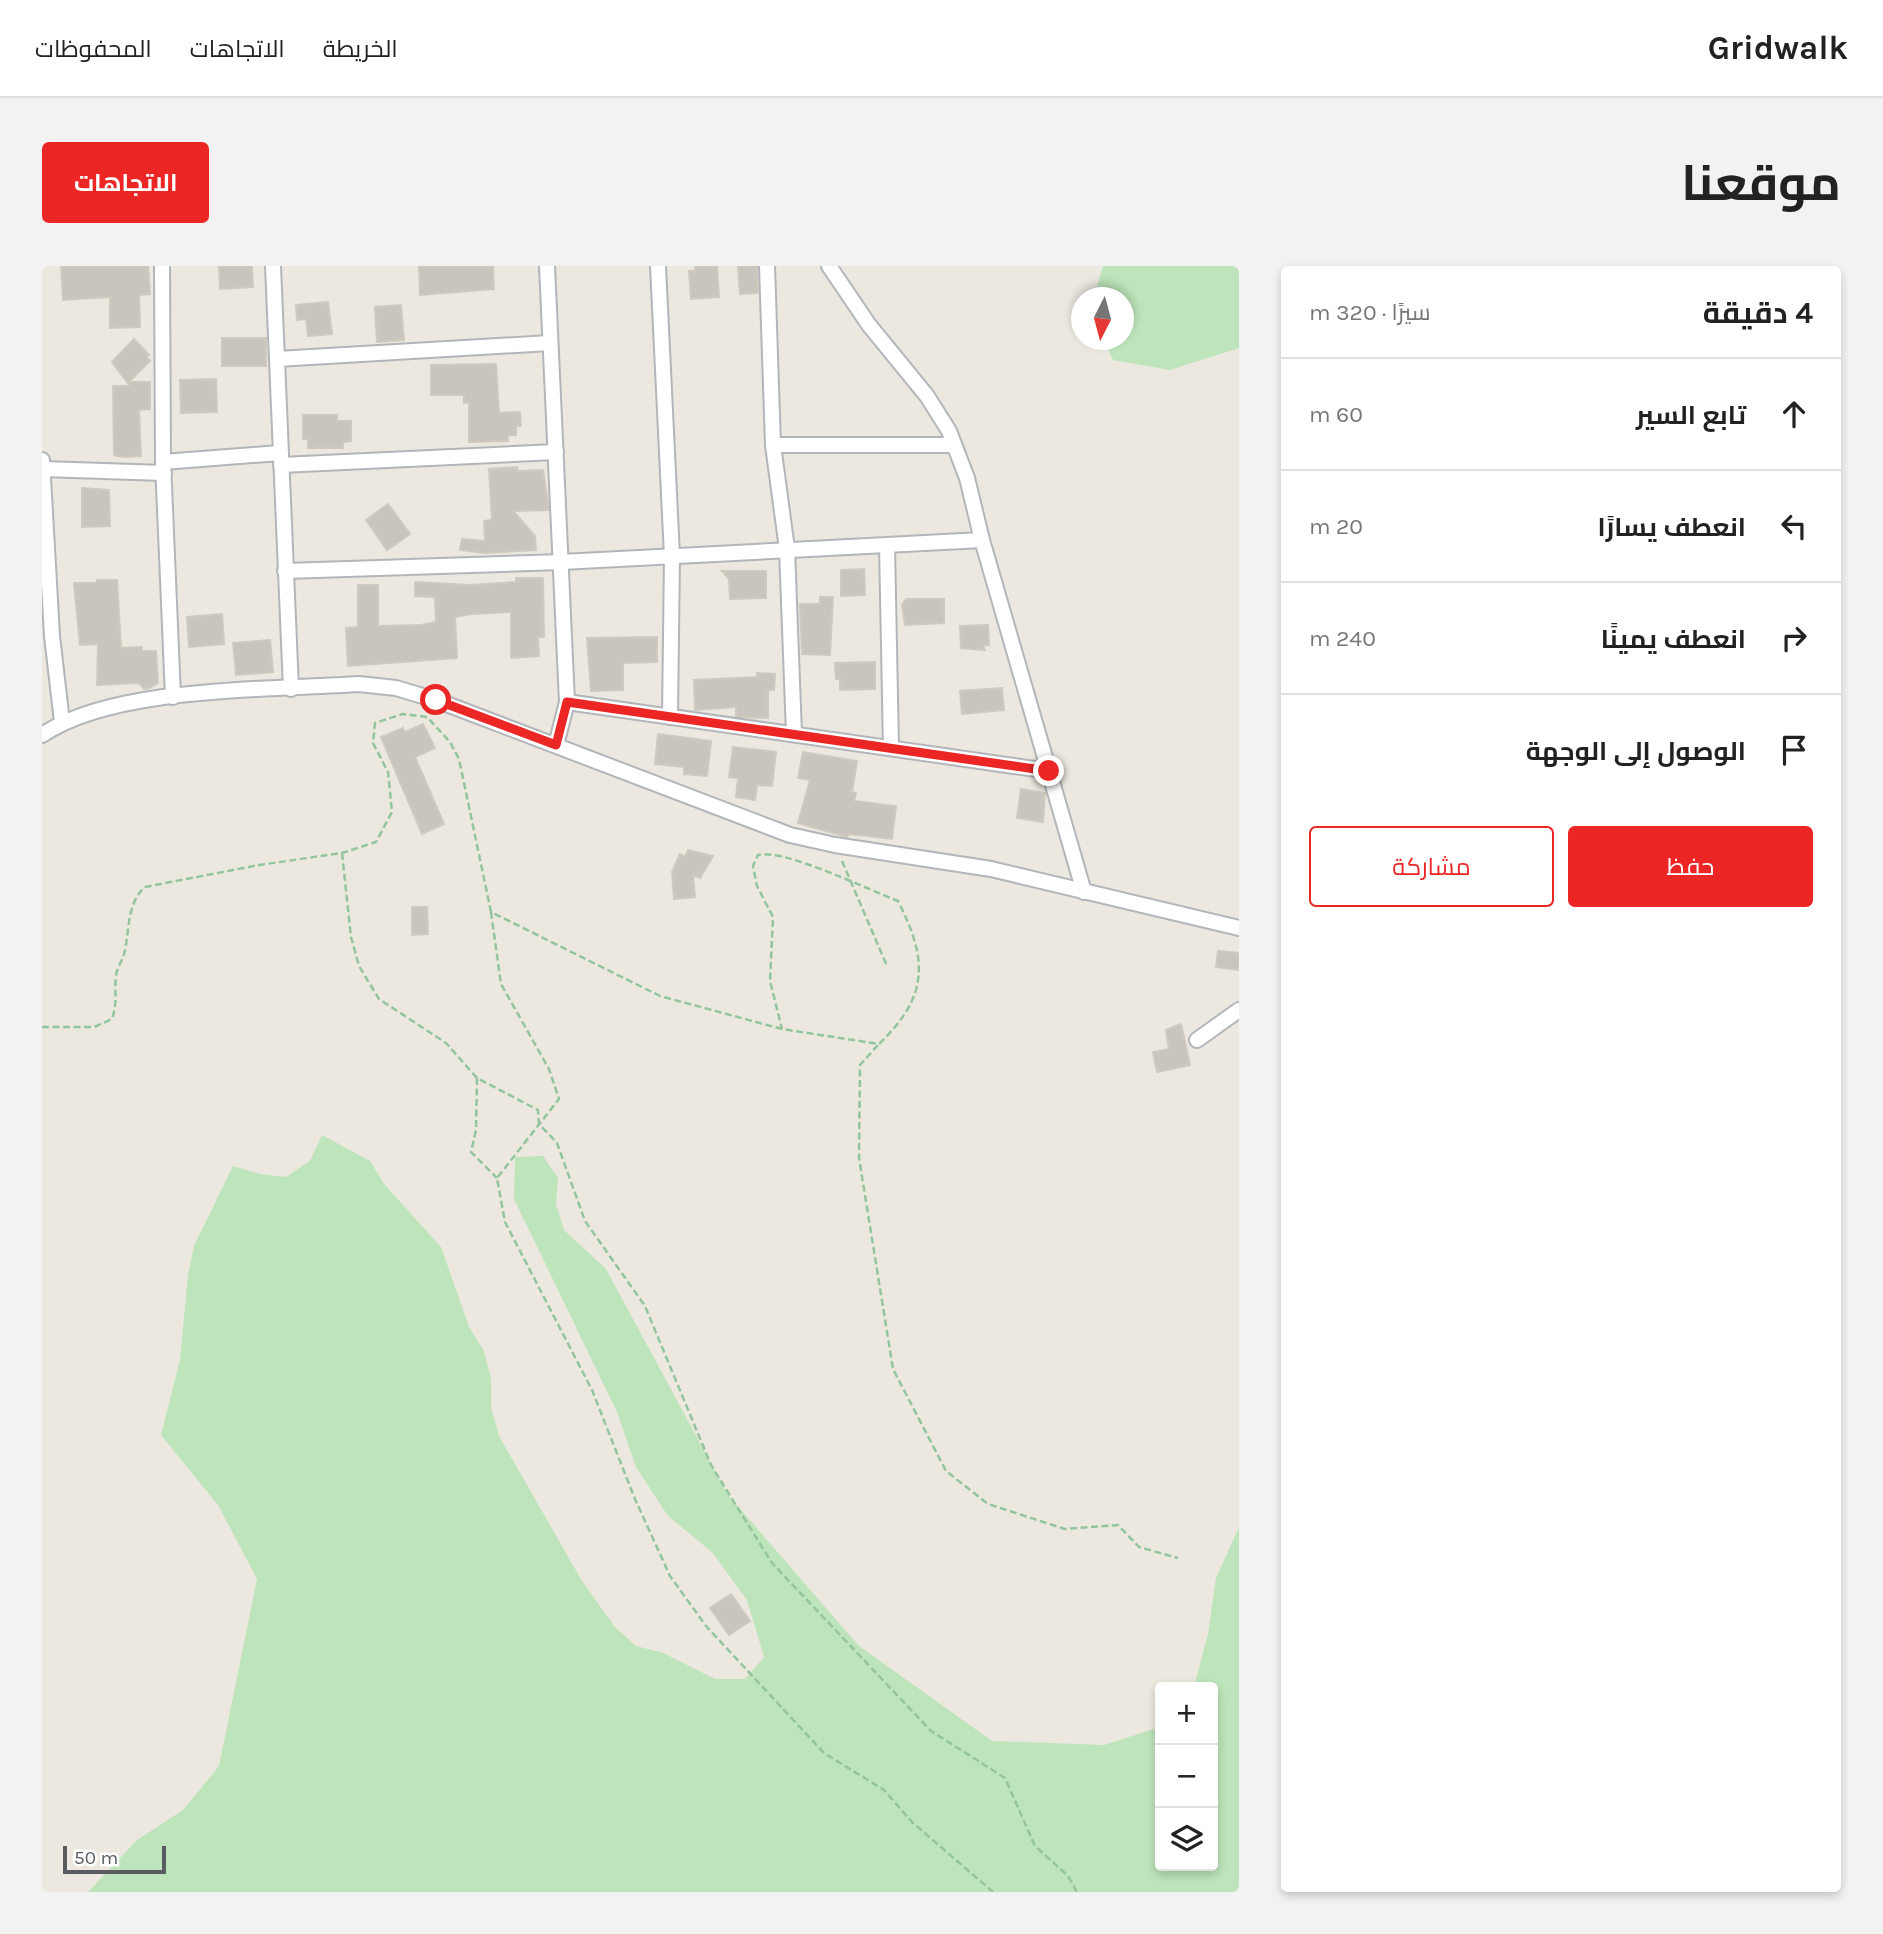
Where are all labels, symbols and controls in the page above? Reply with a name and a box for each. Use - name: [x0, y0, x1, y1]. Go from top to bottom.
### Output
- text: Gridwalk: [1708, 29, 1848, 67]
- text: المحفوظات: [35, 35, 152, 63]
- text: الاتجاهات: [190, 35, 285, 63]
- text: الخريطة: [323, 35, 398, 63]
- button: الاتجاهات: [42, 142, 209, 223]
- text: موقعنا: [1681, 155, 1841, 212]
- north arrow: [1071, 287, 1134, 350]
- text: 4 دقيقة: [1703, 295, 1813, 331]
- text: سيرًا · 320 m: [1309, 299, 1430, 326]
- icon: ahead: [1775, 395, 1813, 433]
- text: تابع السير: [1636, 400, 1746, 431]
- text: 60 m: [1309, 401, 1363, 428]
- icon: left: [1775, 507, 1813, 545]
- text: انعطف يسارًا: [1598, 512, 1746, 543]
- text: 20 m: [1309, 513, 1363, 540]
- icon: right: [1775, 619, 1813, 657]
- text: انعطف يمينًا: [1601, 624, 1746, 655]
- text: 240 m: [1309, 625, 1376, 652]
- route start: [420, 684, 451, 715]
- icon: arrive: [1775, 731, 1813, 769]
- text: الوصول إلى الوجهة: [1526, 736, 1746, 767]
- route end: [1033, 755, 1064, 786]
- button: مشاركة: [1309, 826, 1554, 907]
- button: حفظ: [1568, 826, 1813, 907]
- map controls: [1155, 1682, 1218, 1871]
- button: +: [1155, 1682, 1218, 1745]
- button: −: [1155, 1745, 1218, 1808]
- button: layers: [1155, 1808, 1218, 1871]
- scale bar: [63, 1843, 166, 1875]
- text: 50 m: [74, 1847, 118, 1869]

